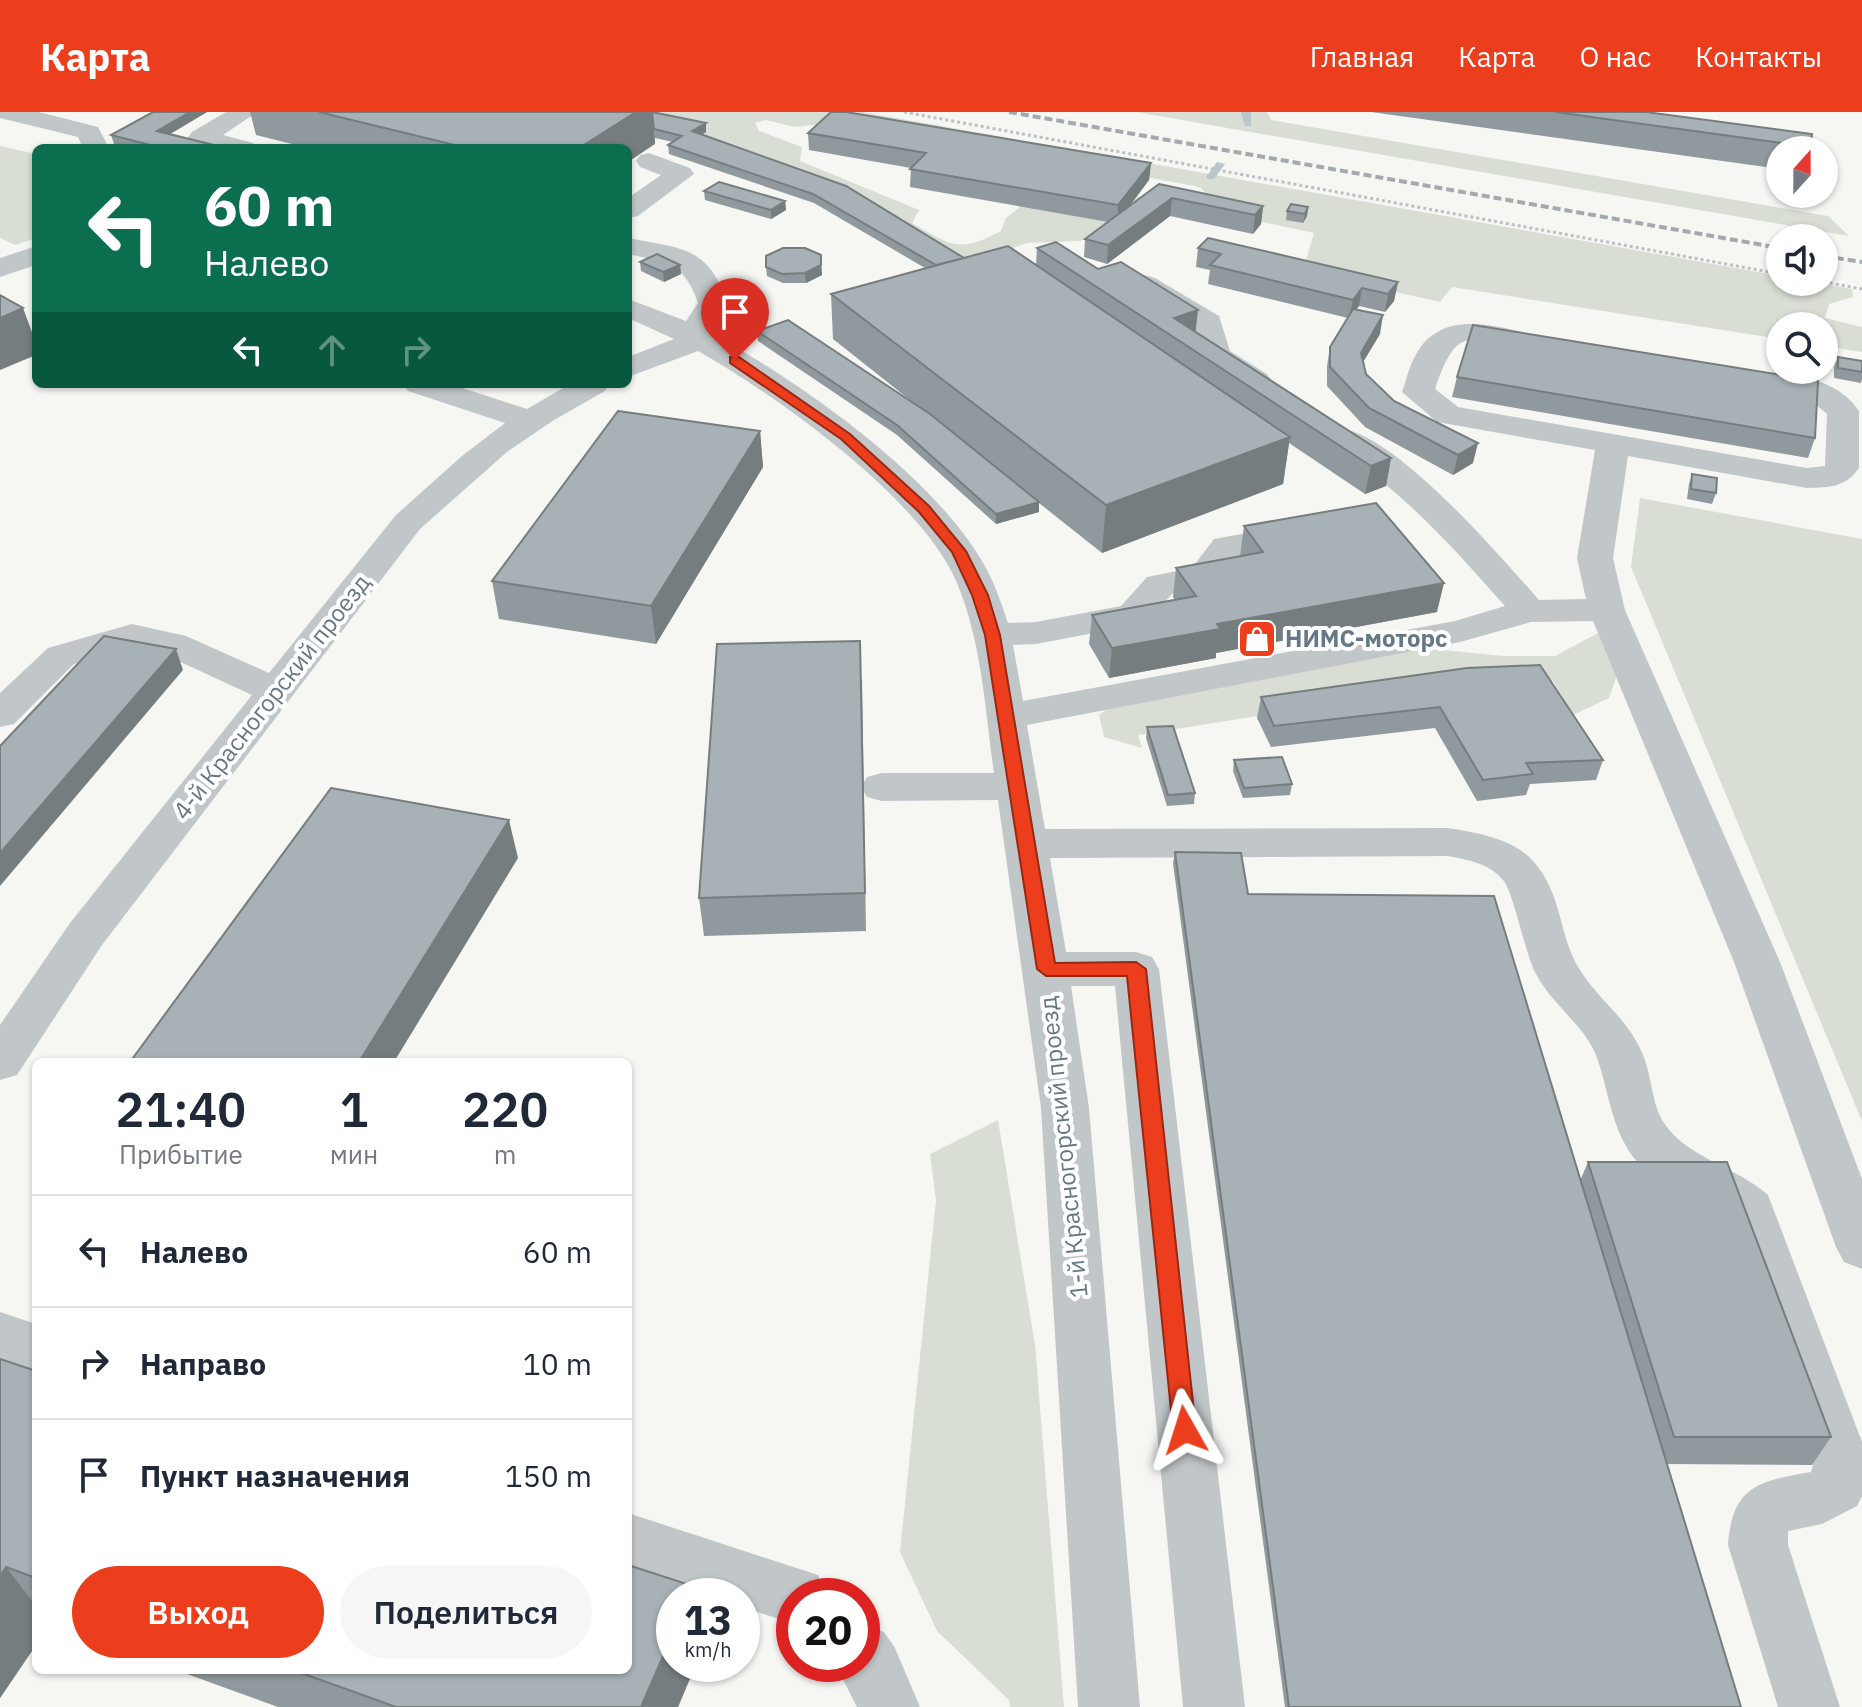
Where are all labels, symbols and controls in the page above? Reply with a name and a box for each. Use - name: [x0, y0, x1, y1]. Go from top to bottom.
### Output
- text: Карта: [40, 32, 150, 81]
- text: Главная: [1310, 38, 1414, 75]
- text: Карта: [1458, 38, 1535, 75]
- text: О нас: [1579, 38, 1651, 75]
- text: Контакты: [1695, 38, 1822, 75]
- north arrow: [1766, 136, 1838, 208]
- map controls: [1766, 136, 1838, 384]
- text: 60 m: [204, 169, 334, 241]
- icon: left: [72, 176, 176, 280]
- button: sound: [1766, 224, 1838, 296]
- text: Налево: [204, 239, 329, 286]
- pin: [701, 278, 769, 360]
- icon: arrive: [713, 290, 757, 334]
- button: search: [1766, 312, 1838, 384]
- icon: left: [226, 328, 270, 372]
- icon: ahead: [310, 328, 354, 372]
- icon: right: [394, 328, 438, 372]
- street label: 4-й Красногорский проезд: [165, 567, 377, 826]
- shop icon: НИМС-моторс: [1236, 618, 1278, 660]
- place label: НИМС-моторс: [1285, 622, 1448, 654]
- street label: 1-й Красногорский проезд: [1031, 995, 1095, 1300]
- text: 21:40: [116, 1078, 246, 1140]
- text: 1: [340, 1078, 368, 1140]
- text: 220: [462, 1078, 548, 1140]
- text: Прибытие: [119, 1137, 243, 1171]
- text: мин: [330, 1137, 378, 1171]
- text: m: [494, 1137, 517, 1171]
- icon: left: [72, 1229, 116, 1273]
- text: Налево: [140, 1232, 248, 1271]
- text: 60 m: [523, 1232, 592, 1271]
- icon: right: [72, 1341, 116, 1385]
- text: Направо: [140, 1344, 266, 1383]
- text: 10 m: [523, 1344, 592, 1383]
- position arrow: [1143, 1388, 1227, 1472]
- icon: arrive: [72, 1453, 116, 1497]
- text: Пункт назначения: [140, 1456, 410, 1495]
- text: 150 m: [505, 1456, 592, 1495]
- button: Выход: [72, 1566, 324, 1658]
- button: Поделиться: [340, 1566, 592, 1658]
- speed limit sign: 20: [776, 1578, 880, 1682]
- text: 13: [684, 1594, 732, 1646]
- text: km/h: [684, 1636, 732, 1663]

